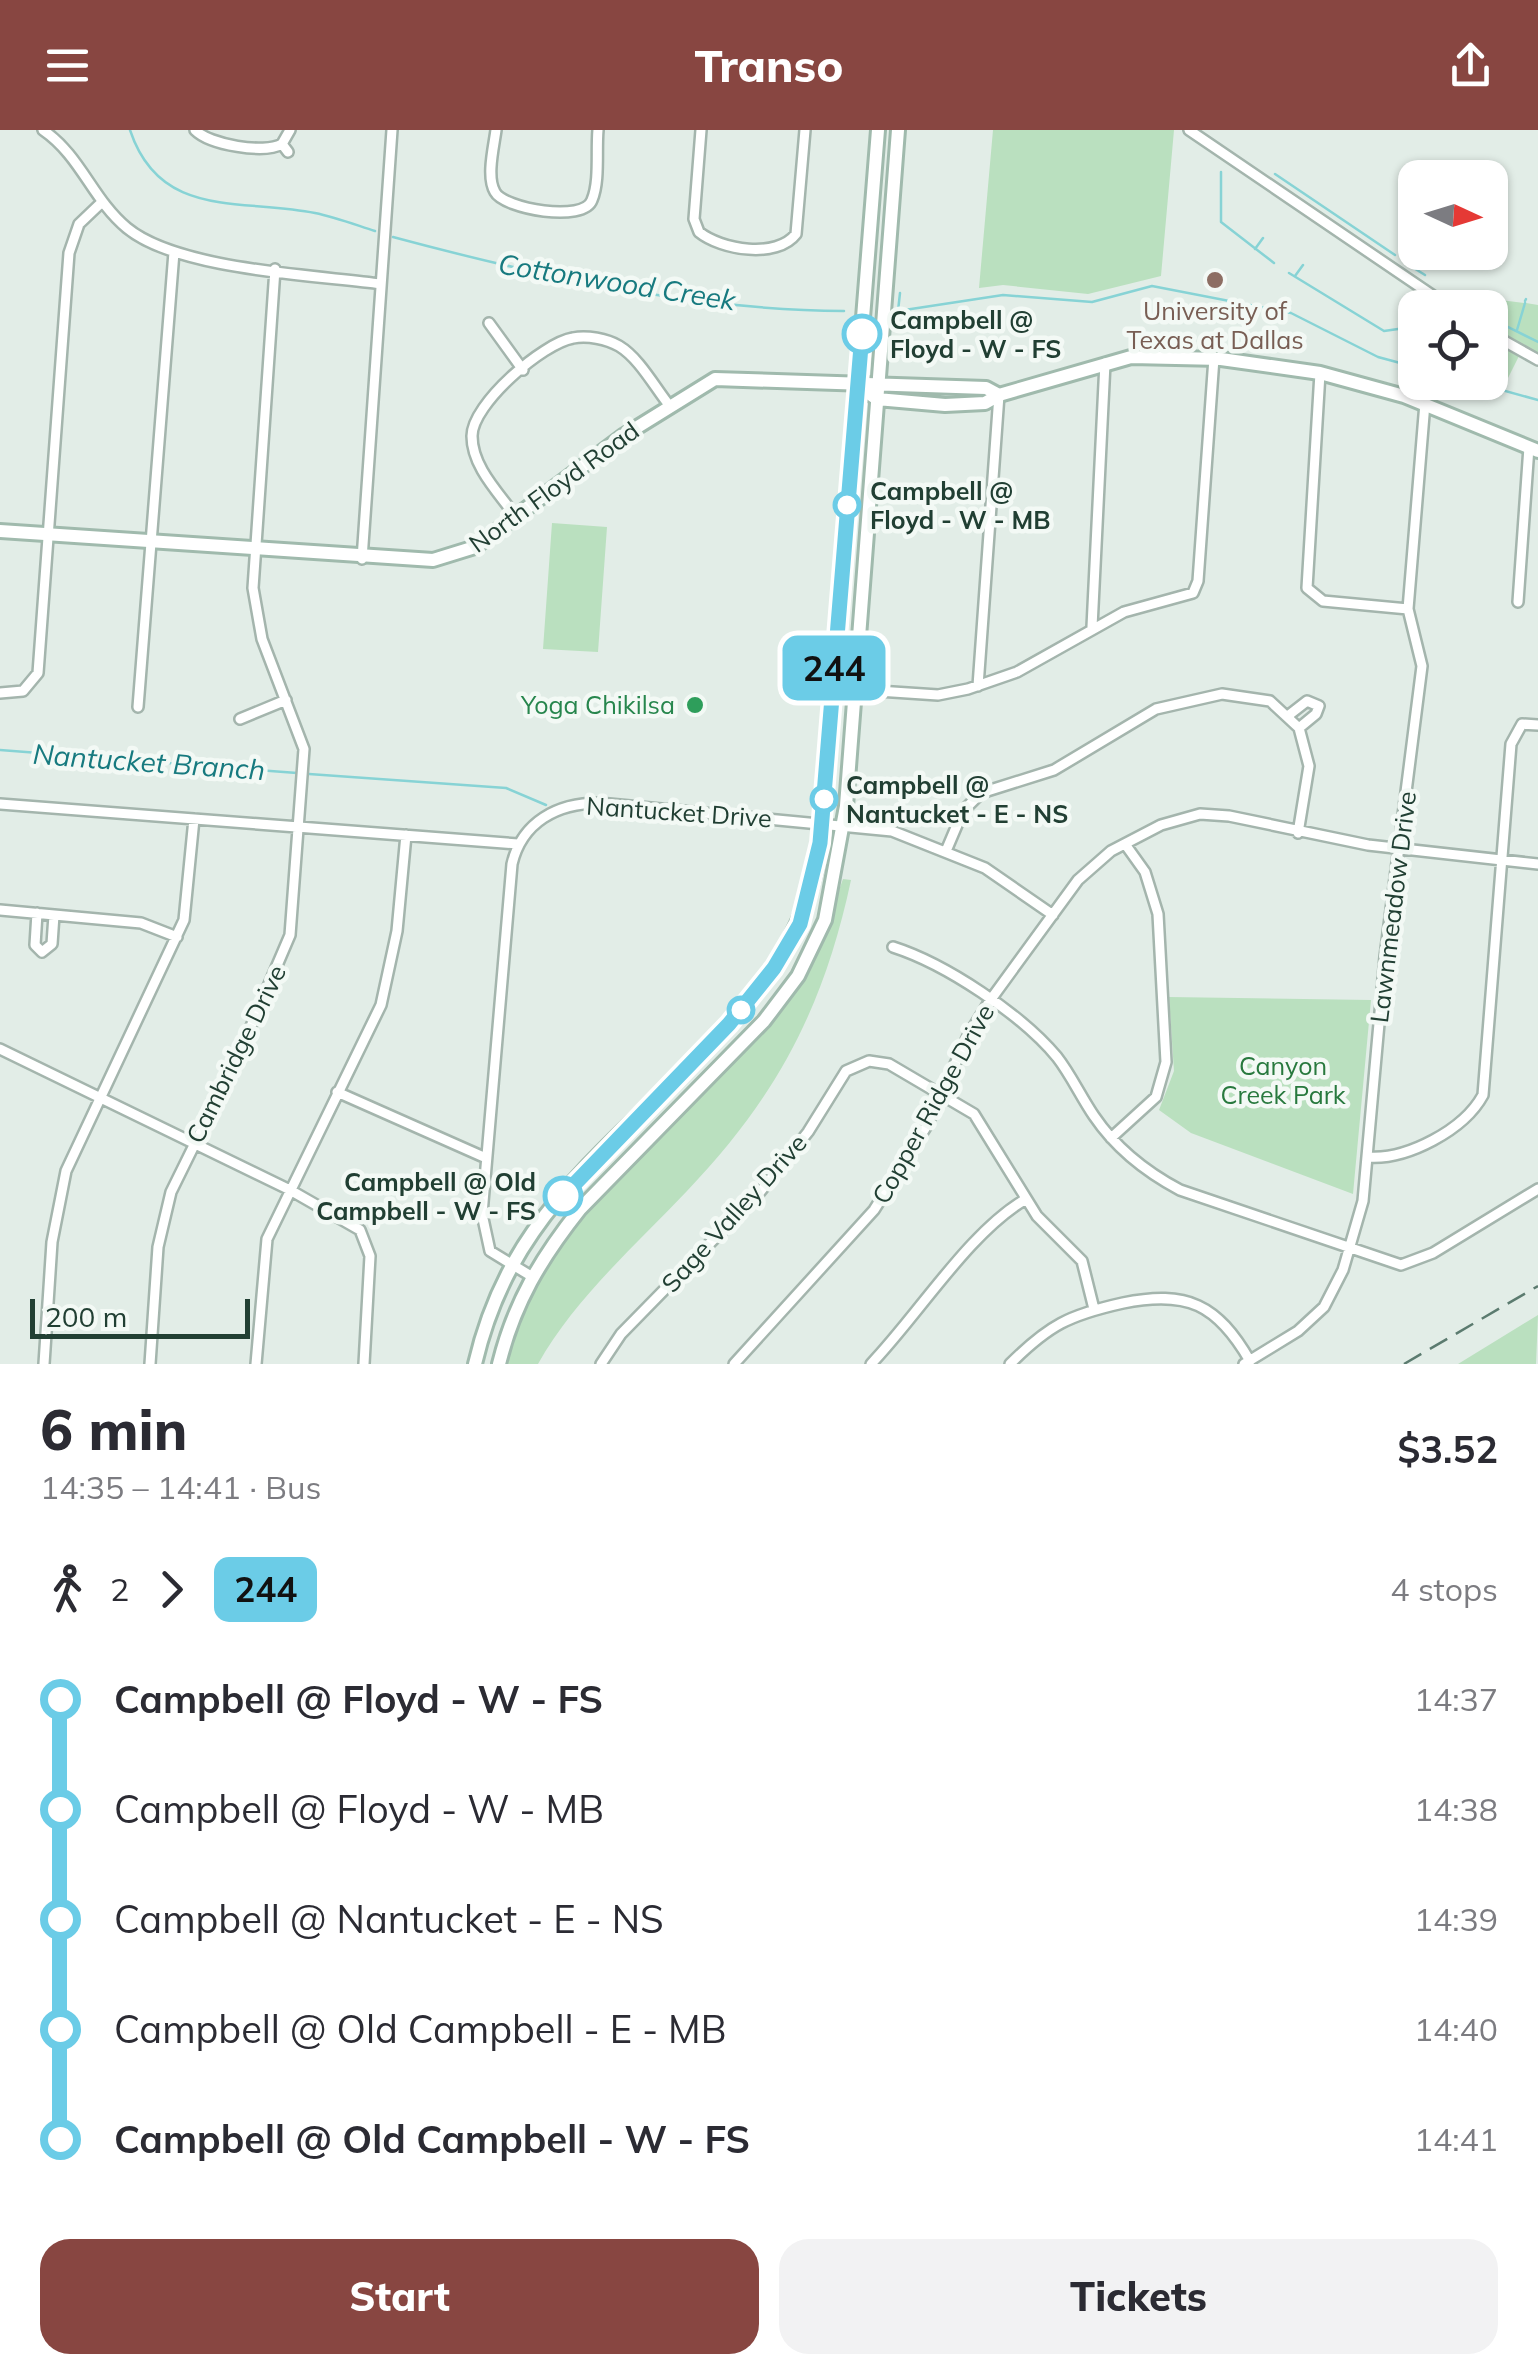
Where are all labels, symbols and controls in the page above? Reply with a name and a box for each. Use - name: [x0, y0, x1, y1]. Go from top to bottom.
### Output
- text: Transo: [695, 37, 843, 93]
- icon: menu: [40, 38, 95, 93]
- icon: share: [1443, 38, 1498, 93]
- north arrow: [1398, 160, 1508, 270]
- map controls: [1398, 160, 1508, 400]
- water label: Cottonwood Creek: [496, 245, 740, 318]
- marker: University of Texas at Dallas: [1204, 269, 1226, 291]
- button: locate: [1398, 290, 1508, 400]
- place label: University of Texas at Dallas: [1126, 295, 1304, 355]
- place label: Campbell @ Floyd - W - FS: [890, 304, 1061, 364]
- marker: Campbell @ Floyd - W - FS: [843, 315, 881, 353]
- street label: North Floyd Road: [463, 415, 645, 559]
- place label: Campbell @ Floyd - W - MB: [870, 475, 1051, 535]
- marker: Campbell @ Floyd - W - MB: [834, 492, 860, 518]
- line badge: 244: [776, 636, 892, 700]
- text: 244: [802, 646, 866, 690]
- place label: Yoga Chikilsa: [520, 689, 675, 720]
- marker: Yoga Chikilsa: [684, 694, 706, 716]
- water label: Nantucket Branch: [32, 736, 266, 787]
- place label: Campbell @ Nantucket - E - NS: [846, 769, 1068, 829]
- marker: Campbell @ Nantucket - E - NS: [811, 786, 837, 812]
- street label: Lawnmeadow Drive: [1363, 789, 1422, 1025]
- street label: Nantucket Drive: [585, 790, 773, 833]
- street label: Cambridge Drive: [179, 960, 292, 1148]
- unlabelled marker: [728, 997, 754, 1023]
- street label: Copper Ridge Drive: [865, 998, 1000, 1209]
- park label: Canyon Creek Park: [1220, 1050, 1347, 1110]
- street label: Sage Valley Drive: [654, 1127, 813, 1298]
- place label: Campbell @ Old Campbell - W - FS: [316, 1166, 536, 1226]
- marker: Campbell @ Old Campbell - W - FS: [544, 1177, 582, 1215]
- scale bar: [30, 1294, 250, 1338]
- text: 200 m: [45, 1299, 127, 1334]
- text: 6 min: [40, 1395, 187, 1464]
- text: $3.52: [1397, 1425, 1498, 1473]
- text: 14:35 – 14:41 · Bus: [40, 1467, 321, 1507]
- icon: walk: [40, 1562, 95, 1617]
- icon: forward: [144, 1562, 199, 1617]
- text: 244: [234, 1567, 297, 1611]
- text: 2: [110, 1569, 129, 1609]
- text: 4 stops: [1390, 1569, 1498, 1609]
- text: Campbell @ Floyd - W - FS: [114, 1675, 603, 1723]
- text: 14:37: [1414, 1679, 1498, 1719]
- text: Campbell @ Floyd - W - MB: [114, 1785, 604, 1833]
- text: 14:38: [1414, 1789, 1498, 1829]
- text: Campbell @ Nantucket - E - NS: [114, 1895, 664, 1943]
- text: 14:39: [1414, 1899, 1498, 1939]
- text: Campbell @ Old Campbell - E - MB: [114, 2005, 727, 2053]
- text: 14:40: [1414, 2009, 1498, 2049]
- text: Campbell @ Old Campbell - W - FS: [114, 2115, 750, 2163]
- text: 14:41: [1414, 2119, 1498, 2159]
- button: Start: [40, 2239, 759, 2354]
- button: Tickets: [779, 2239, 1498, 2354]

